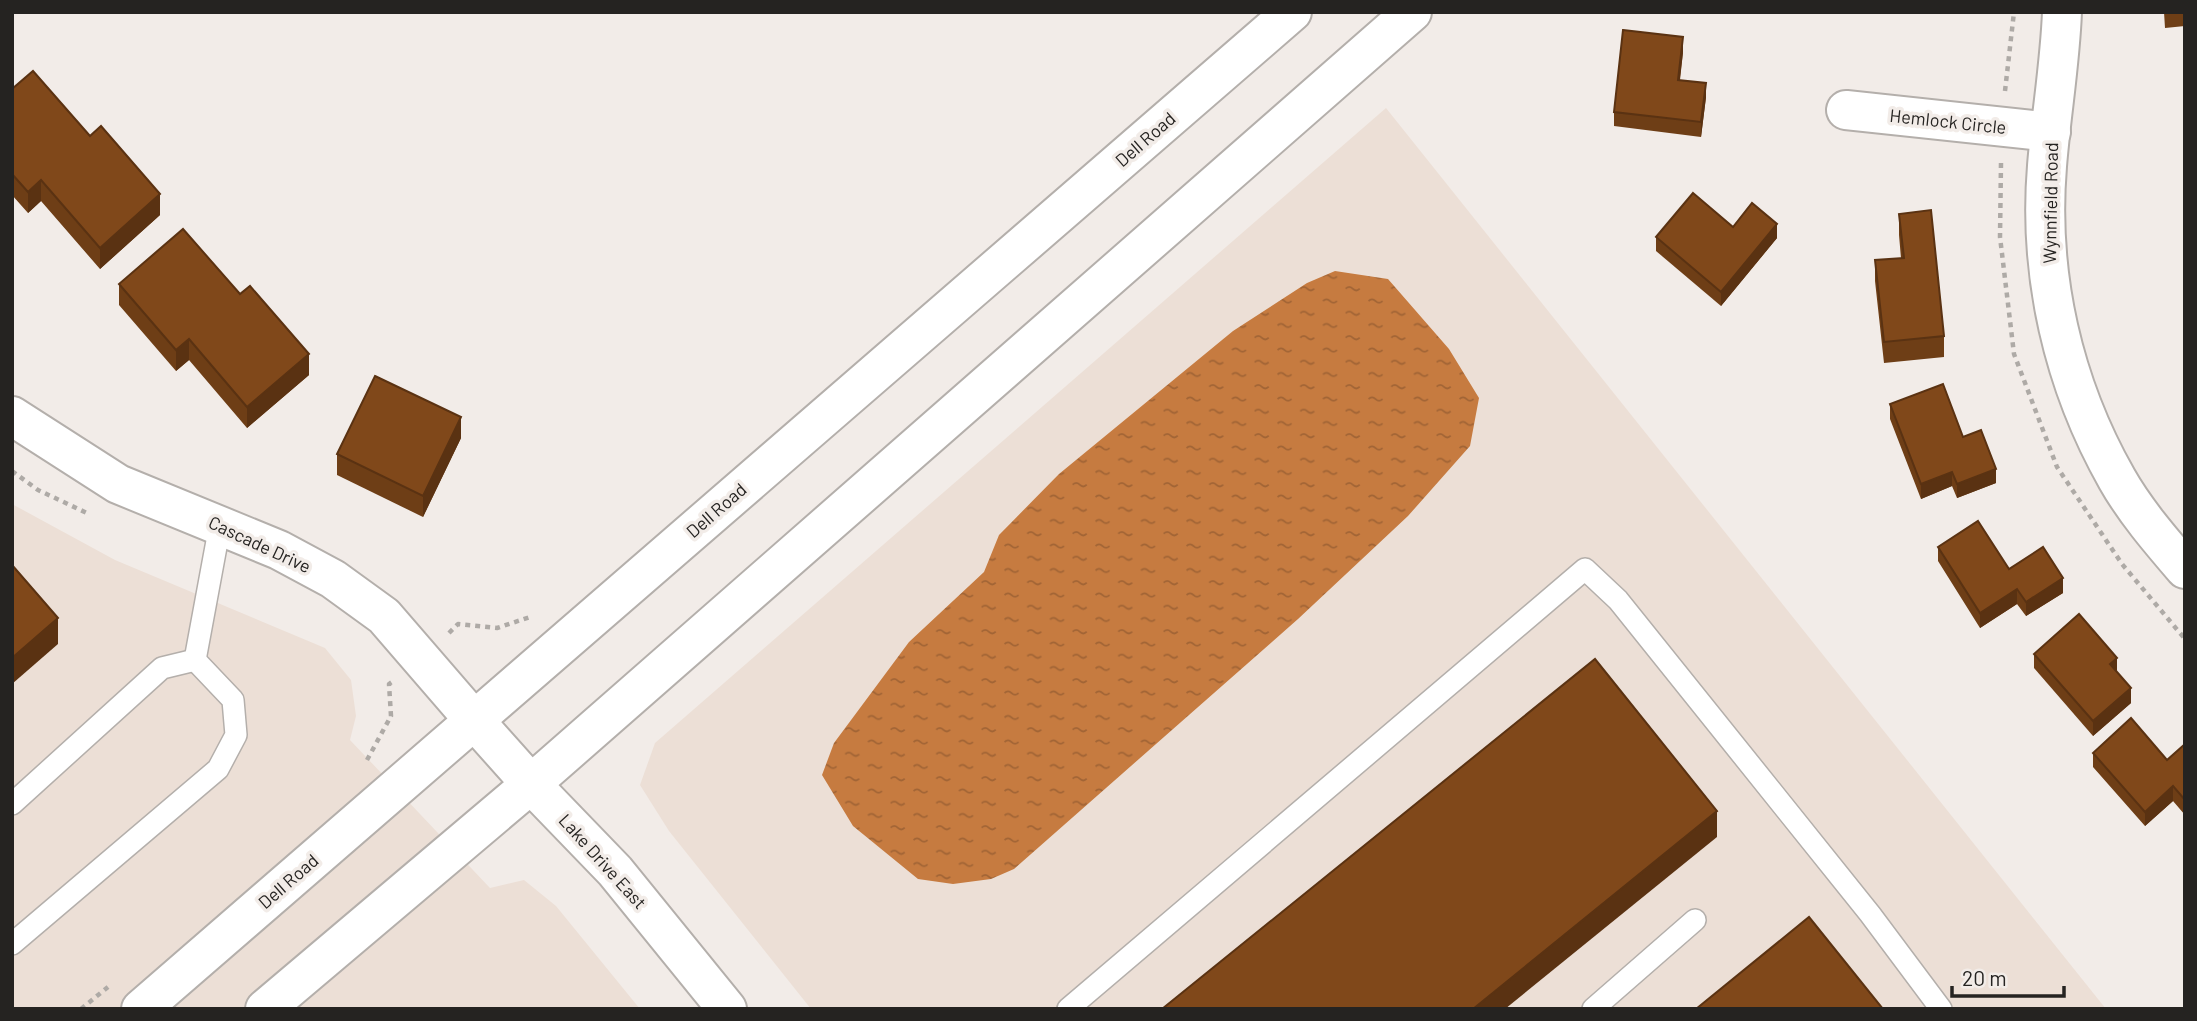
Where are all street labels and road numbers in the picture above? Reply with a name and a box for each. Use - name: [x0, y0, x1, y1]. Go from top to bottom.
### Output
- street label: Hemlock Circle: [1889, 104, 2007, 138]
- street label: Dell Road: [1110, 107, 1180, 171]
- street label: Wynnfield Road: [2038, 142, 2062, 264]
- street label: Dell Road: [681, 478, 751, 542]
- street label: Cascade Drive: [205, 511, 315, 577]
- street label: Lake Drive East: [555, 809, 651, 913]
- street label: Dell Road: [253, 849, 323, 913]

